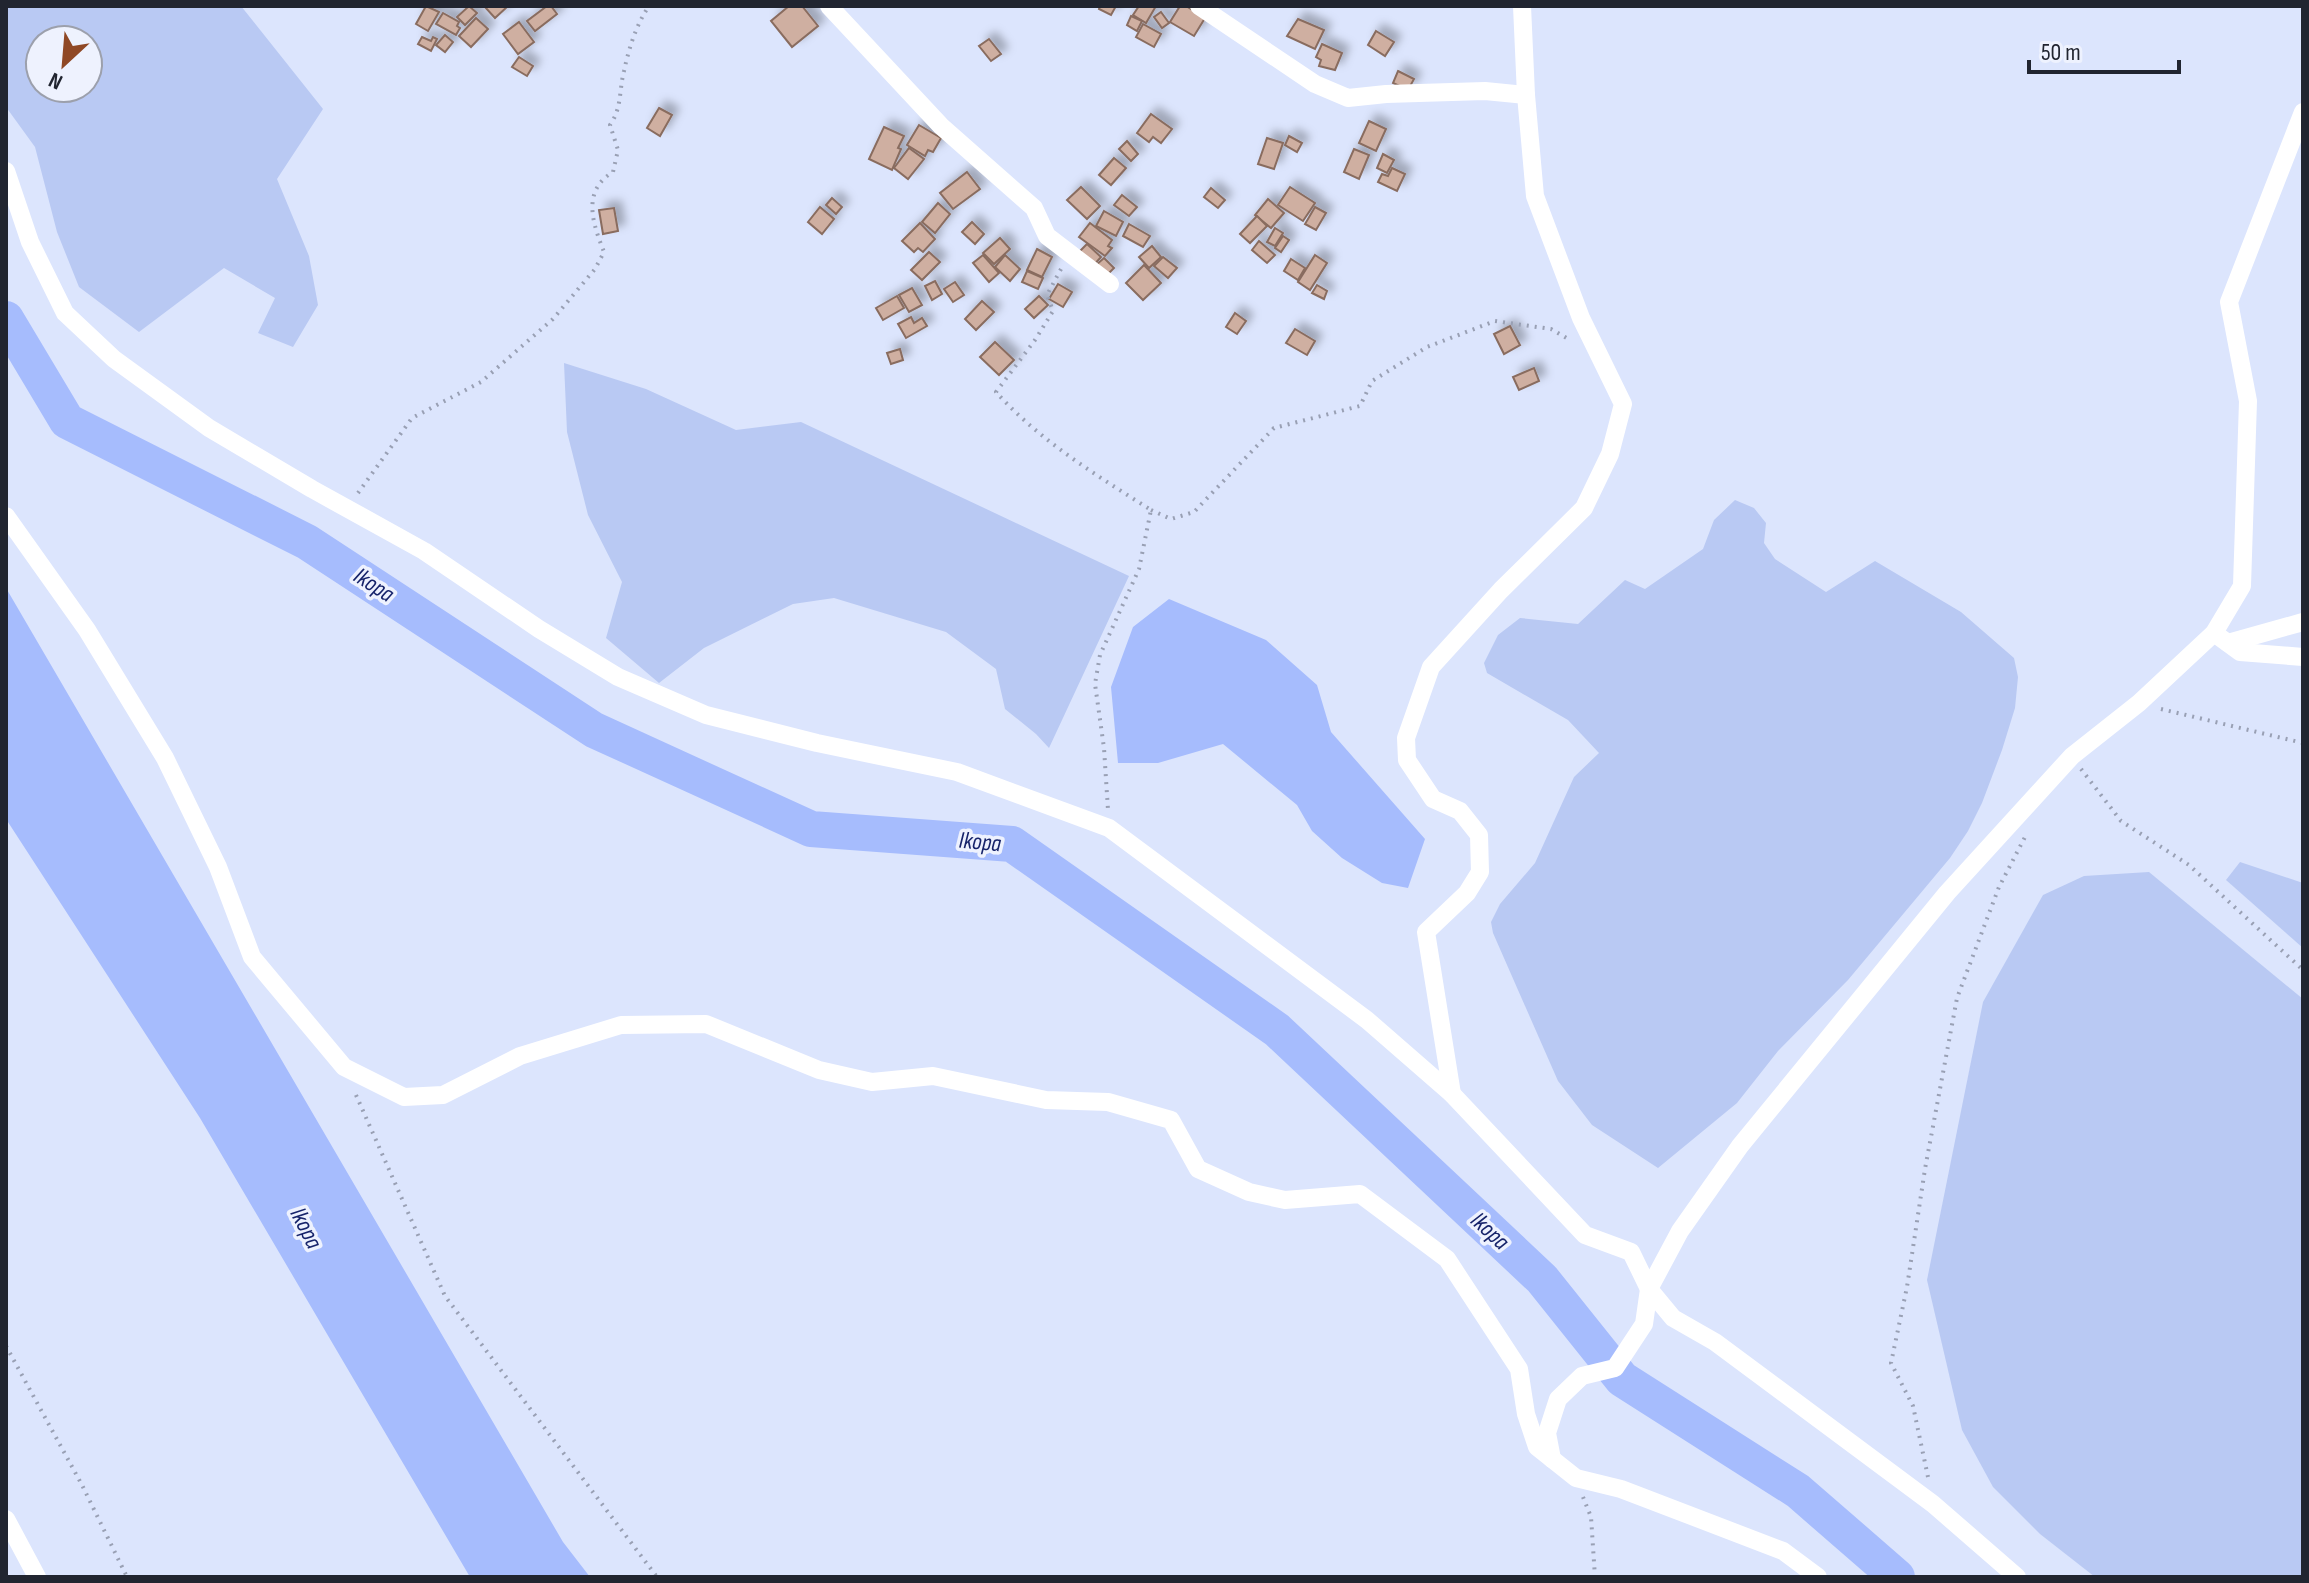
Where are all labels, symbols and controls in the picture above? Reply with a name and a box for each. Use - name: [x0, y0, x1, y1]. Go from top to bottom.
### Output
- north arrow: [24, 24, 104, 104]
- scale bar: [2029, 24, 2179, 74]
- text: 50 m: [2041, 38, 2081, 67]
- text: N: [45, 66, 67, 95]
- water label: Ikopa: [348, 561, 400, 609]
- water label: Ikopa: [958, 826, 1003, 858]
- water label: Ikopa: [283, 1202, 329, 1254]
- water label: Ikopa: [1465, 1206, 1516, 1256]

